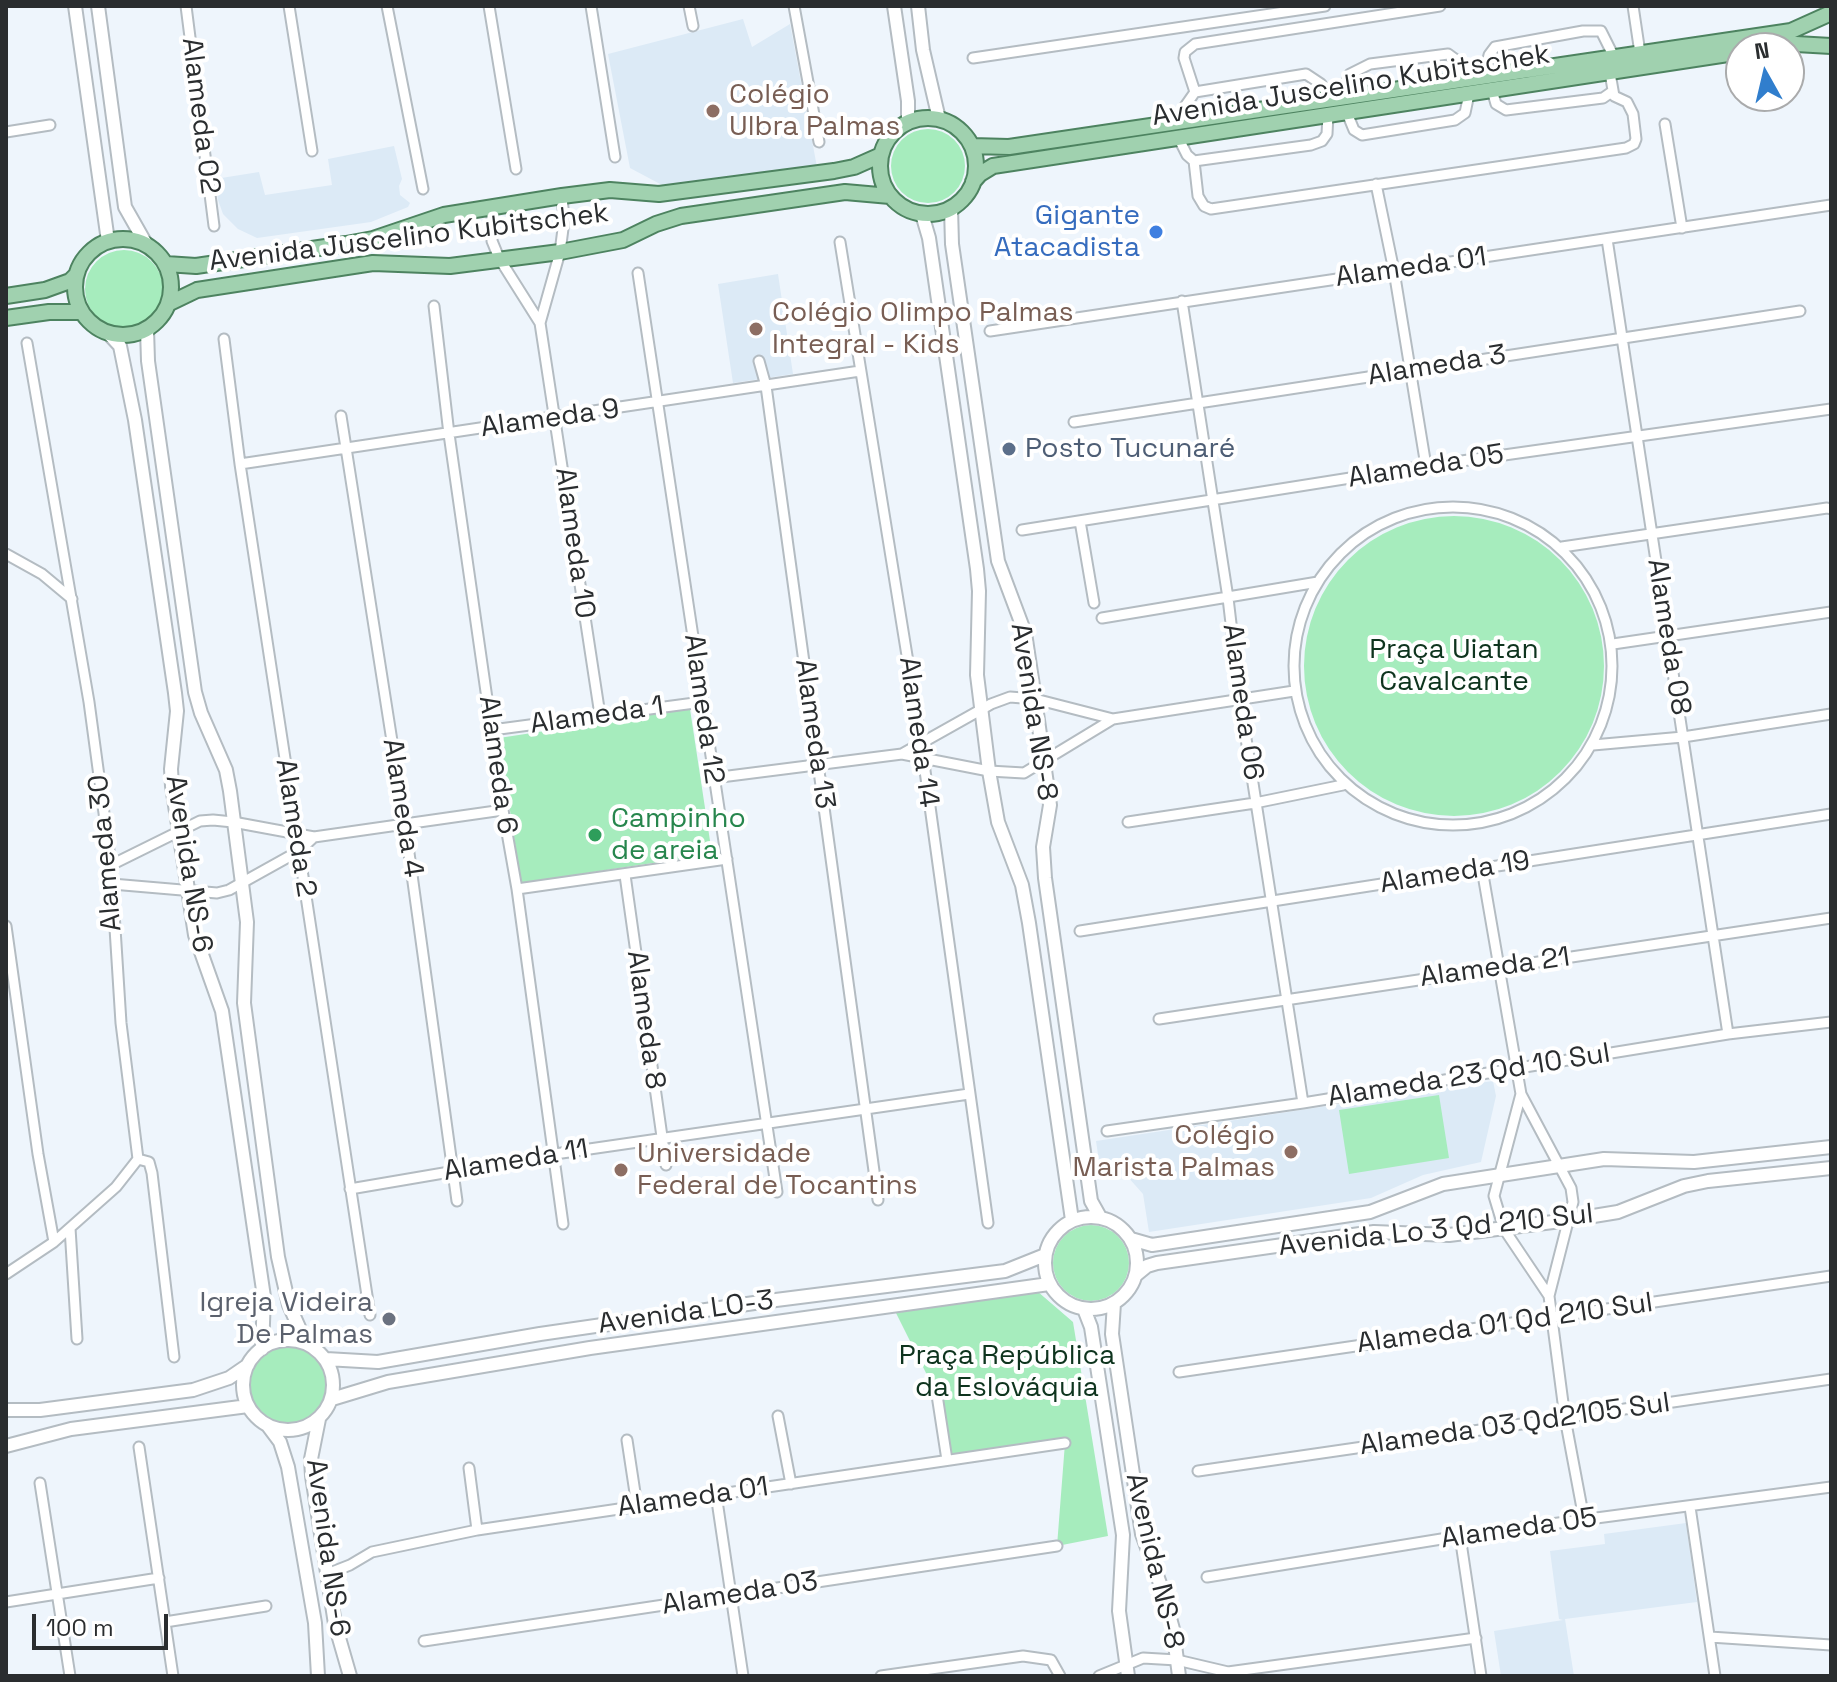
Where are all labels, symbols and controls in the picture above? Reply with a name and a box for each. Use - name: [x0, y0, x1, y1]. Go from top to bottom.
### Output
- north arrow: [1725, 32, 1805, 112]
- text: N: [1753, 35, 1771, 65]
- street label: Alameda 02: [174, 36, 226, 196]
- street label: Avenida Juscelino Kubitschek: [1150, 38, 1552, 134]
- place label: Colégio Ulbra Palmas: [729, 78, 900, 144]
- marker: Colégio Ulbra Palmas: [704, 102, 722, 120]
- street label: Avenida Juscelino Kubitschek: [207, 197, 611, 279]
- place label: Gigante Atacadista: [994, 199, 1140, 265]
- marker: Gigante Atacadista: [1147, 223, 1165, 241]
- street label: Alameda 01: [1333, 241, 1489, 295]
- place label: Colégio Olimpo Palmas Integral - Kids: [772, 296, 1073, 362]
- marker: Colégio Olimpo Palmas Integral - Kids: [747, 320, 765, 338]
- street label: Alameda 3: [1365, 338, 1509, 394]
- street label: Alameda 9: [478, 393, 622, 445]
- place label: Posto Tucunaré: [1025, 432, 1235, 466]
- street label: Alameda 05: [1346, 438, 1506, 496]
- marker: Posto Tucunaré: [1000, 440, 1018, 458]
- street label: Alameda 10: [547, 465, 601, 621]
- street label: Alameda 08: [1639, 556, 1697, 718]
- street label: Avenida NS-8: [1002, 621, 1064, 803]
- street label: Alameda 06: [1214, 622, 1270, 782]
- street label: Alameda 12: [676, 632, 730, 786]
- park label: Praça Uiatan Cavalcante: [1369, 633, 1539, 699]
- street label: Alameda 14: [891, 655, 945, 809]
- street label: Alameda 13: [787, 657, 841, 811]
- street label: Alameda 1: [528, 690, 666, 742]
- street label: Alameda 6: [471, 693, 523, 837]
- street label: Alameda 4: [374, 736, 430, 880]
- street label: Alameda 2: [267, 756, 323, 900]
- street label: Alameda 30: [82, 773, 130, 933]
- street label: Avenida NS-6: [157, 773, 219, 955]
- place label: Campinho de areia: [611, 802, 746, 868]
- marker: Campinho de areia: [586, 826, 604, 844]
- street label: Alameda 19: [1378, 845, 1532, 901]
- street label: Alameda 21: [1418, 941, 1572, 995]
- street label: Alameda 8: [619, 948, 671, 1092]
- street label: Alameda 23 Qd 10 Sul: [1325, 1037, 1613, 1115]
- place label: Colégio Marista Palmas: [1072, 1119, 1275, 1185]
- street label: Alameda 11: [441, 1133, 591, 1189]
- place label: Universidade Federal de Tocantins: [637, 1137, 917, 1203]
- marker: Colégio Marista Palmas: [1282, 1143, 1300, 1161]
- marker: Universidade Federal de Tocantins: [612, 1161, 630, 1179]
- street label: Avenida Lo 3 Qd 210 Sul: [1277, 1198, 1595, 1264]
- street label: Avenida LO-3: [596, 1284, 776, 1342]
- place label: Igreja Videira De Palmas: [200, 1286, 373, 1352]
- street label: Alameda 01 Qd 210 Sul: [1355, 1287, 1655, 1361]
- marker: Igreja Videira De Palmas: [380, 1310, 398, 1328]
- park label: Praça República da Eslováquia: [899, 1339, 1115, 1405]
- street label: Alameda 03 Qd2105 Sul: [1358, 1387, 1672, 1463]
- street label: Avenida NS-6: [298, 1457, 356, 1639]
- street label: Avenida NS-8: [1117, 1470, 1191, 1652]
- street label: Alameda 01: [615, 1471, 771, 1525]
- street label: Alameda 05: [1439, 1501, 1599, 1557]
- street label: Alameda 03: [660, 1565, 820, 1623]
- scale bar: [36, 1598, 172, 1648]
- text: 100 m: [46, 1612, 114, 1643]

